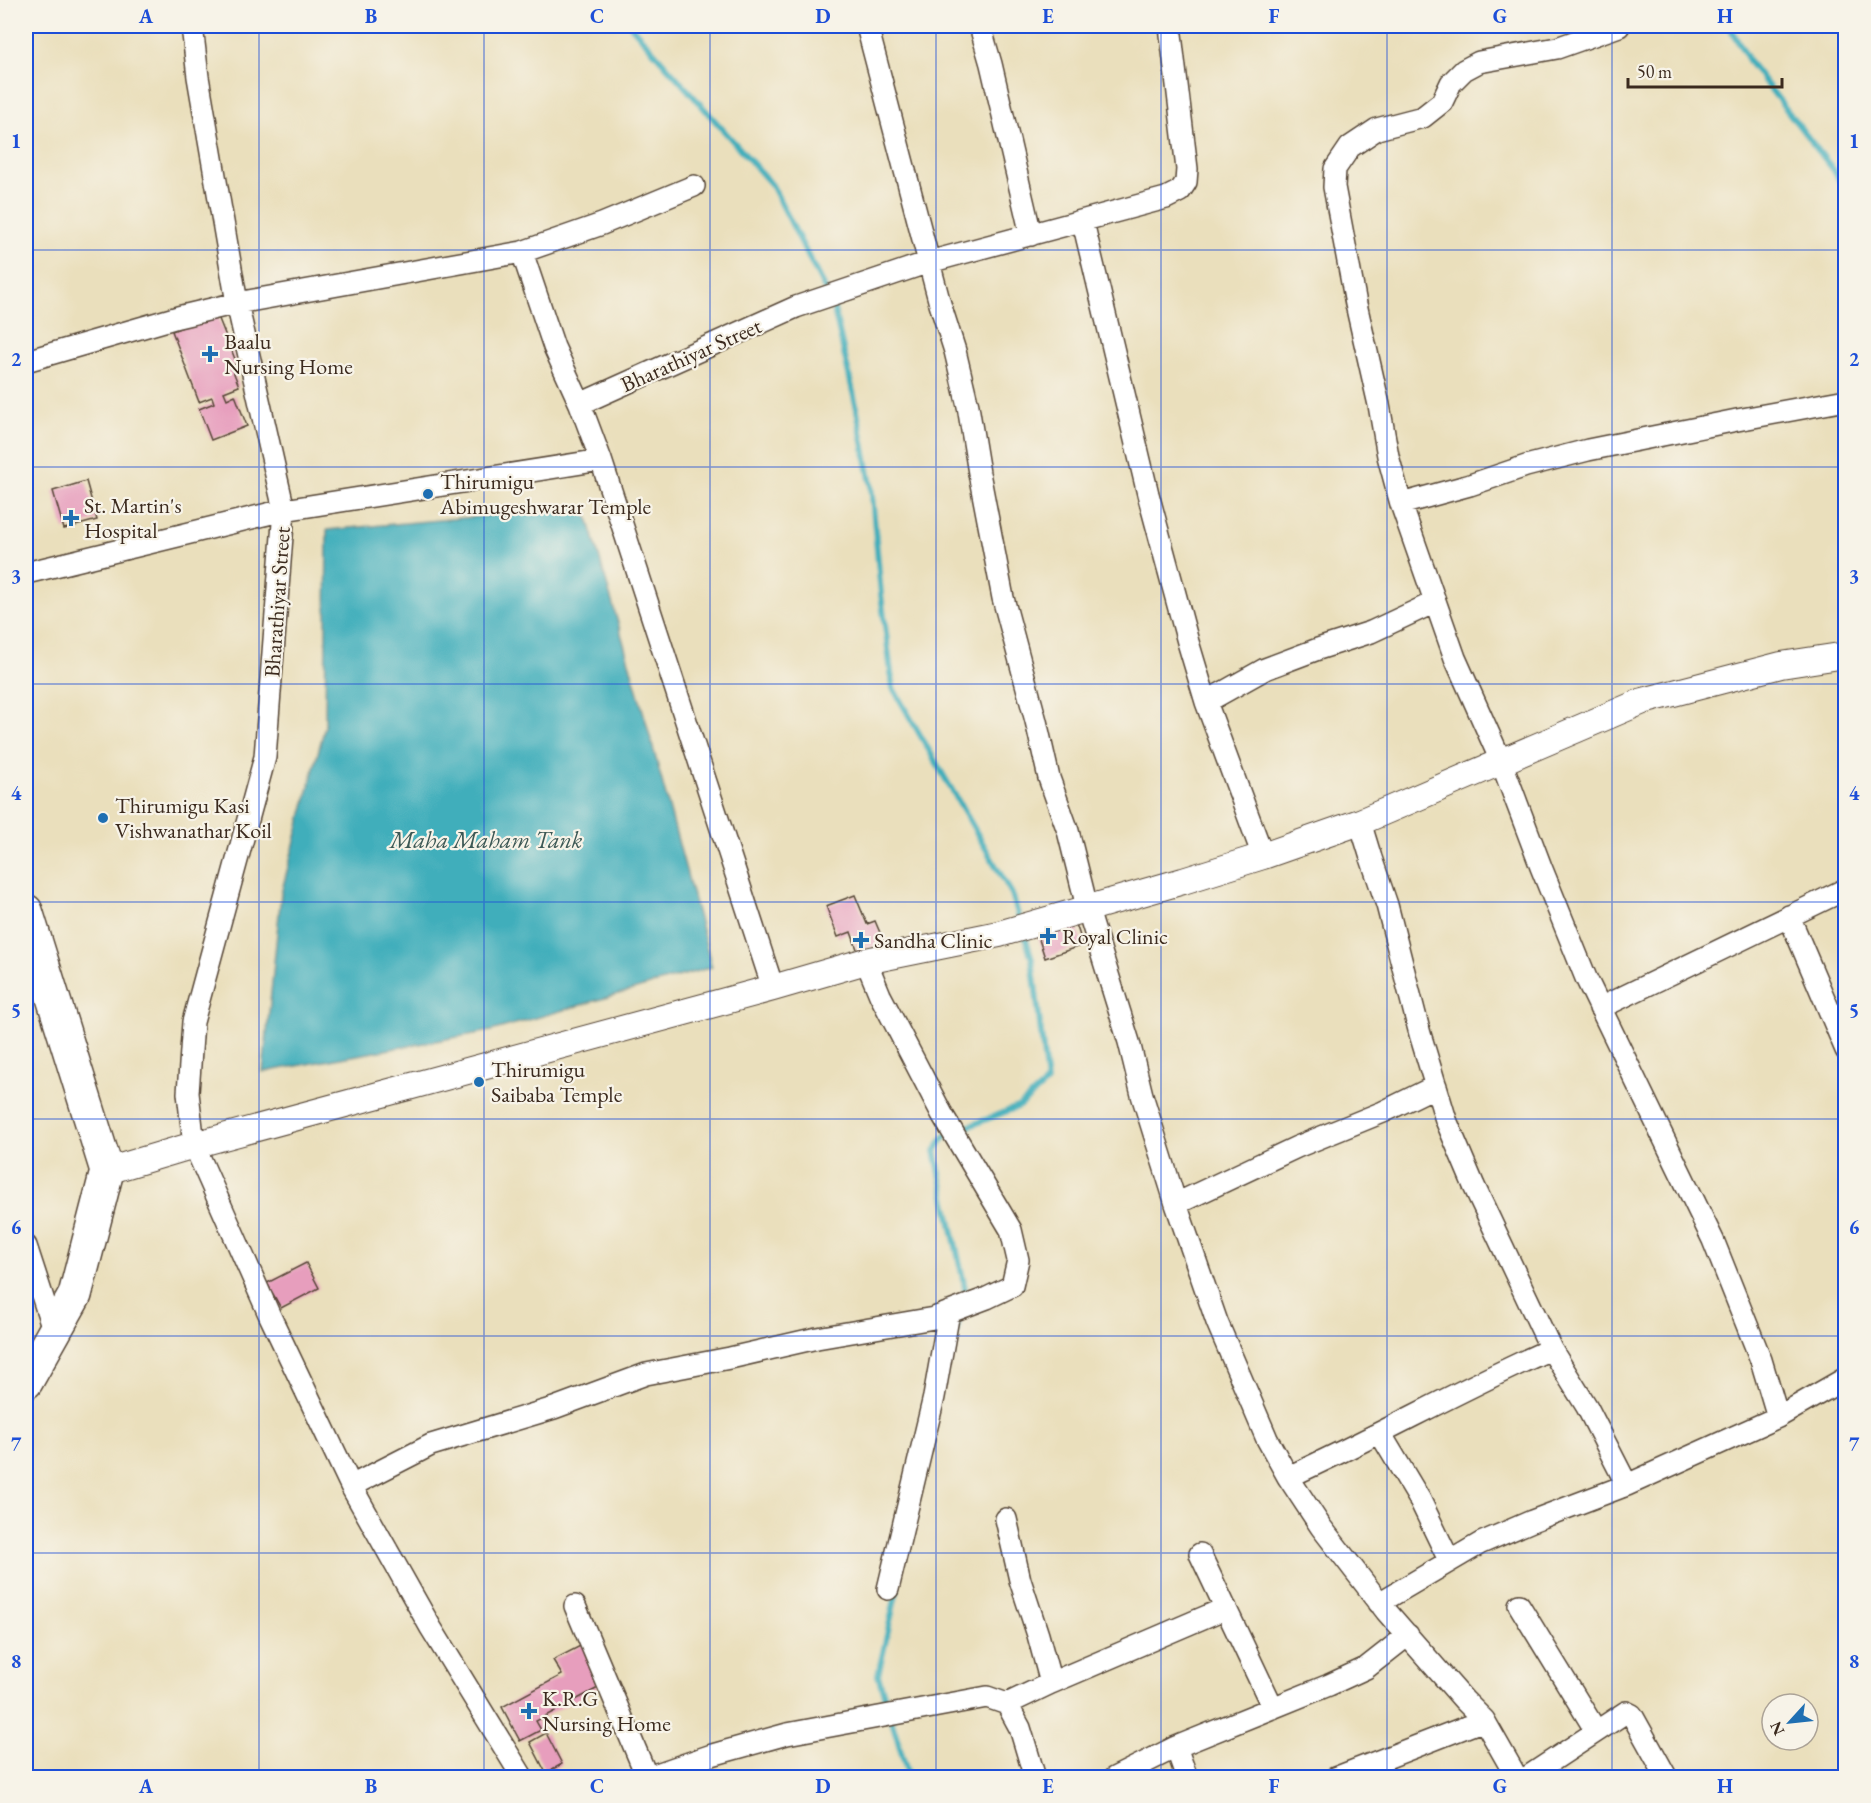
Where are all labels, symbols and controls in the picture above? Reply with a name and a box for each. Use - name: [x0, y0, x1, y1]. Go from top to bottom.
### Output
- text: A: [138, 3, 154, 29]
- text: B: [365, 3, 377, 29]
- text: C: [590, 3, 604, 29]
- text: D: [815, 3, 831, 29]
- text: E: [1042, 3, 1054, 29]
- text: F: [1269, 3, 1280, 29]
- text: G: [1493, 3, 1507, 29]
- text: H: [1717, 3, 1733, 29]
- scale bar: [1628, 51, 1782, 89]
- text: 50 m: [1637, 60, 1672, 83]
- text: 1: [11, 128, 21, 154]
- text: 1: [1849, 128, 1859, 154]
- street label: Bharathiyar Street: [616, 311, 766, 399]
- place label: Baalu Nursing Home: [224, 327, 353, 381]
- marker: Baalu Nursing Home: [201, 345, 219, 363]
- text: 2: [11, 346, 22, 372]
- text: 2: [1849, 346, 1860, 372]
- place label: Thirumigu Abimugeshwarar Temple: [439, 467, 652, 521]
- marker: Thirumigu Abimugeshwarar Temple: [421, 487, 435, 501]
- place label: St. Martin's Hospital: [84, 491, 182, 545]
- marker: St. Martin's Hospital: [62, 509, 80, 527]
- street label: Bharathiyar Street: [257, 526, 297, 678]
- text: 3: [11, 563, 21, 589]
- text: 3: [1849, 563, 1859, 589]
- text: 4: [11, 780, 22, 806]
- text: 4: [1849, 780, 1860, 806]
- place label: Thirumigu Kasi Vishwanathar Koil: [115, 791, 272, 845]
- marker: Thirumigu Kasi Vishwanathar Koil: [96, 811, 110, 825]
- water label: Maha Maham Tank: [388, 824, 582, 855]
- place label: Royal Clinic: [1062, 922, 1168, 951]
- place label: Sandha Clinic: [874, 926, 993, 955]
- marker: Royal Clinic: [1039, 927, 1057, 945]
- marker: Sandha Clinic: [852, 931, 870, 949]
- text: 5: [11, 997, 21, 1023]
- text: 5: [1849, 997, 1859, 1023]
- place label: Thirumigu Saibaba Temple: [491, 1055, 623, 1109]
- marker: Thirumigu Saibaba Temple: [472, 1075, 486, 1089]
- text: 6: [11, 1214, 22, 1240]
- text: 6: [1849, 1214, 1860, 1240]
- text: 7: [11, 1431, 22, 1457]
- text: 7: [1849, 1431, 1860, 1457]
- text: 8: [11, 1648, 21, 1674]
- text: 8: [1849, 1648, 1859, 1674]
- place label: K.R.G Nursing Home: [542, 1684, 671, 1738]
- north arrow: [1760, 1692, 1820, 1752]
- marker: K.R.G Nursing Home: [520, 1702, 538, 1720]
- text: N: [1765, 1718, 1789, 1739]
- text: A: [138, 1773, 154, 1799]
- text: B: [365, 1773, 377, 1799]
- text: C: [590, 1773, 604, 1799]
- text: D: [815, 1773, 831, 1799]
- text: E: [1042, 1773, 1054, 1799]
- text: F: [1269, 1773, 1280, 1799]
- text: G: [1493, 1773, 1507, 1799]
- text: H: [1717, 1773, 1733, 1799]

